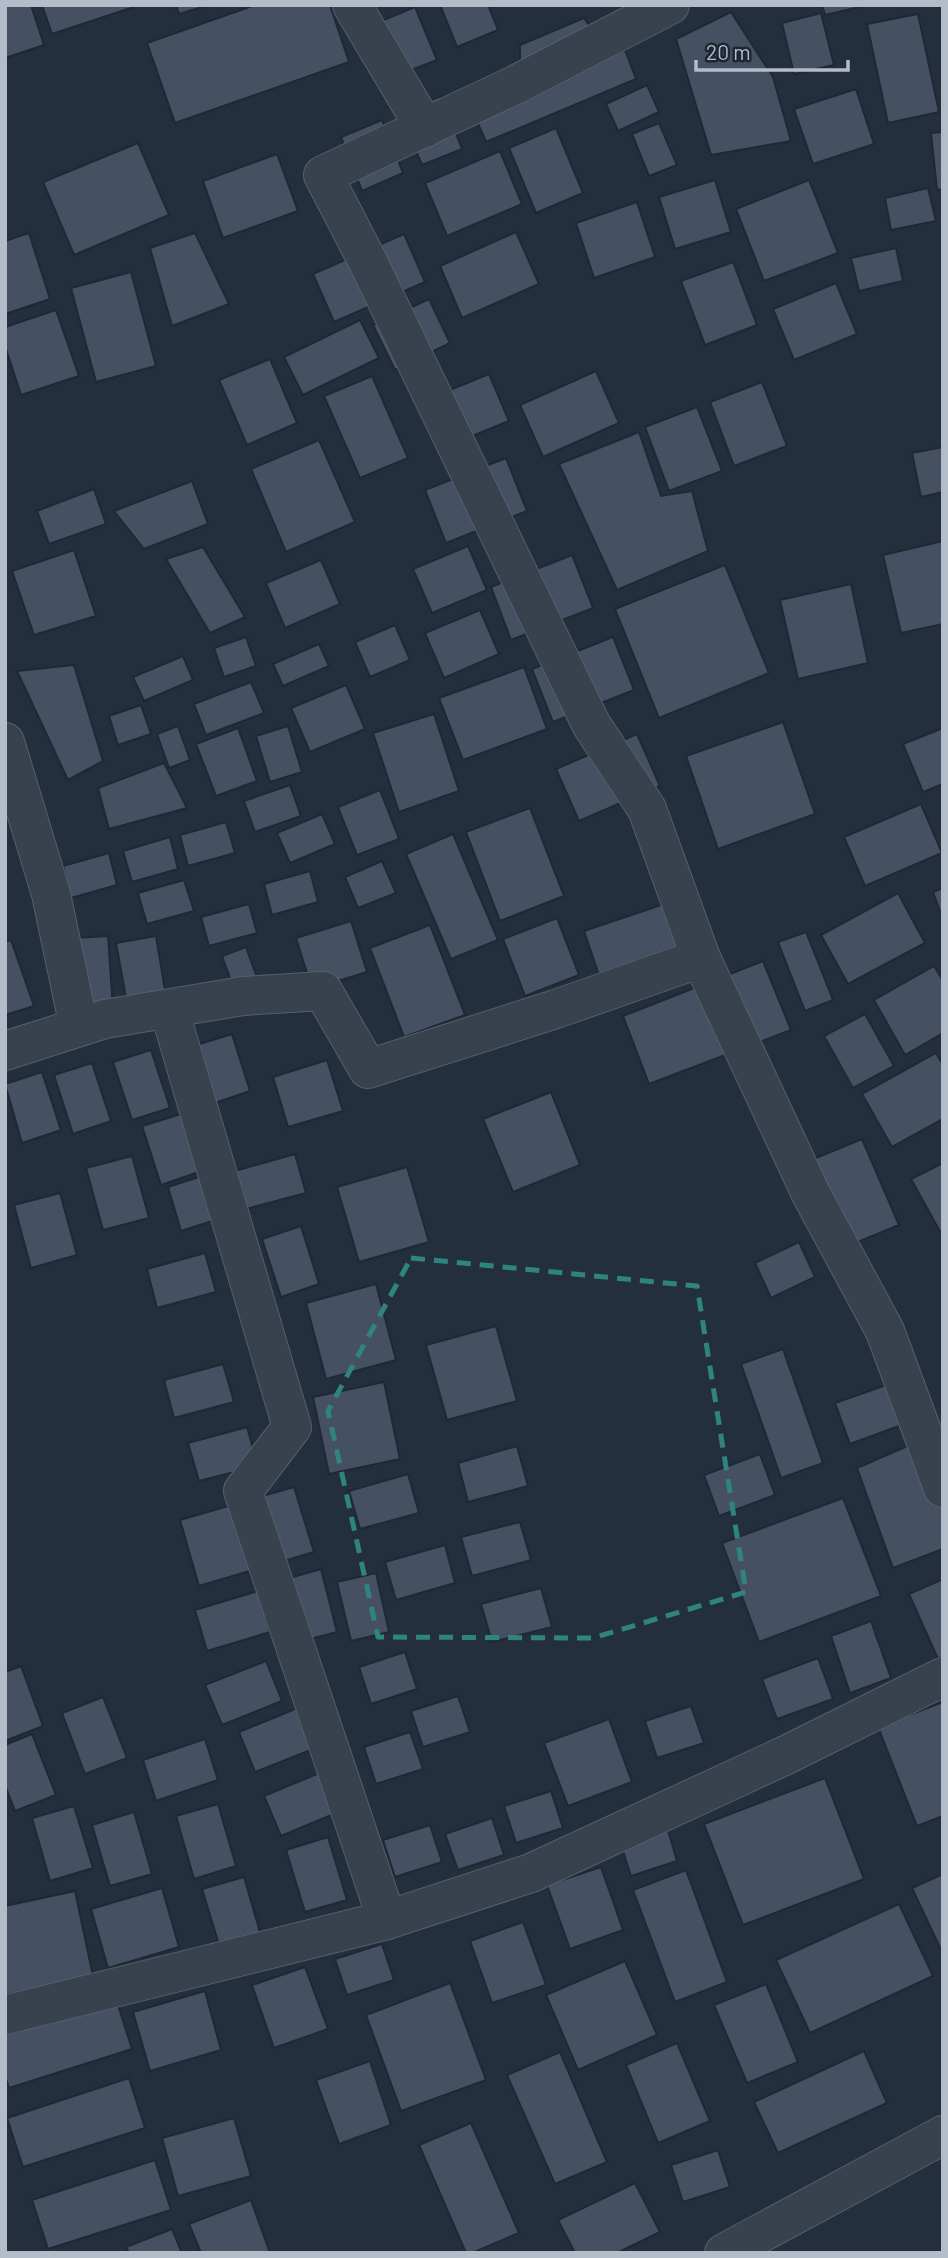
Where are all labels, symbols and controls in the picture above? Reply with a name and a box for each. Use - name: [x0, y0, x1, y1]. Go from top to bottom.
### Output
- scale bar: [696, 28, 848, 72]
- text: 20 m: [706, 39, 751, 64]

